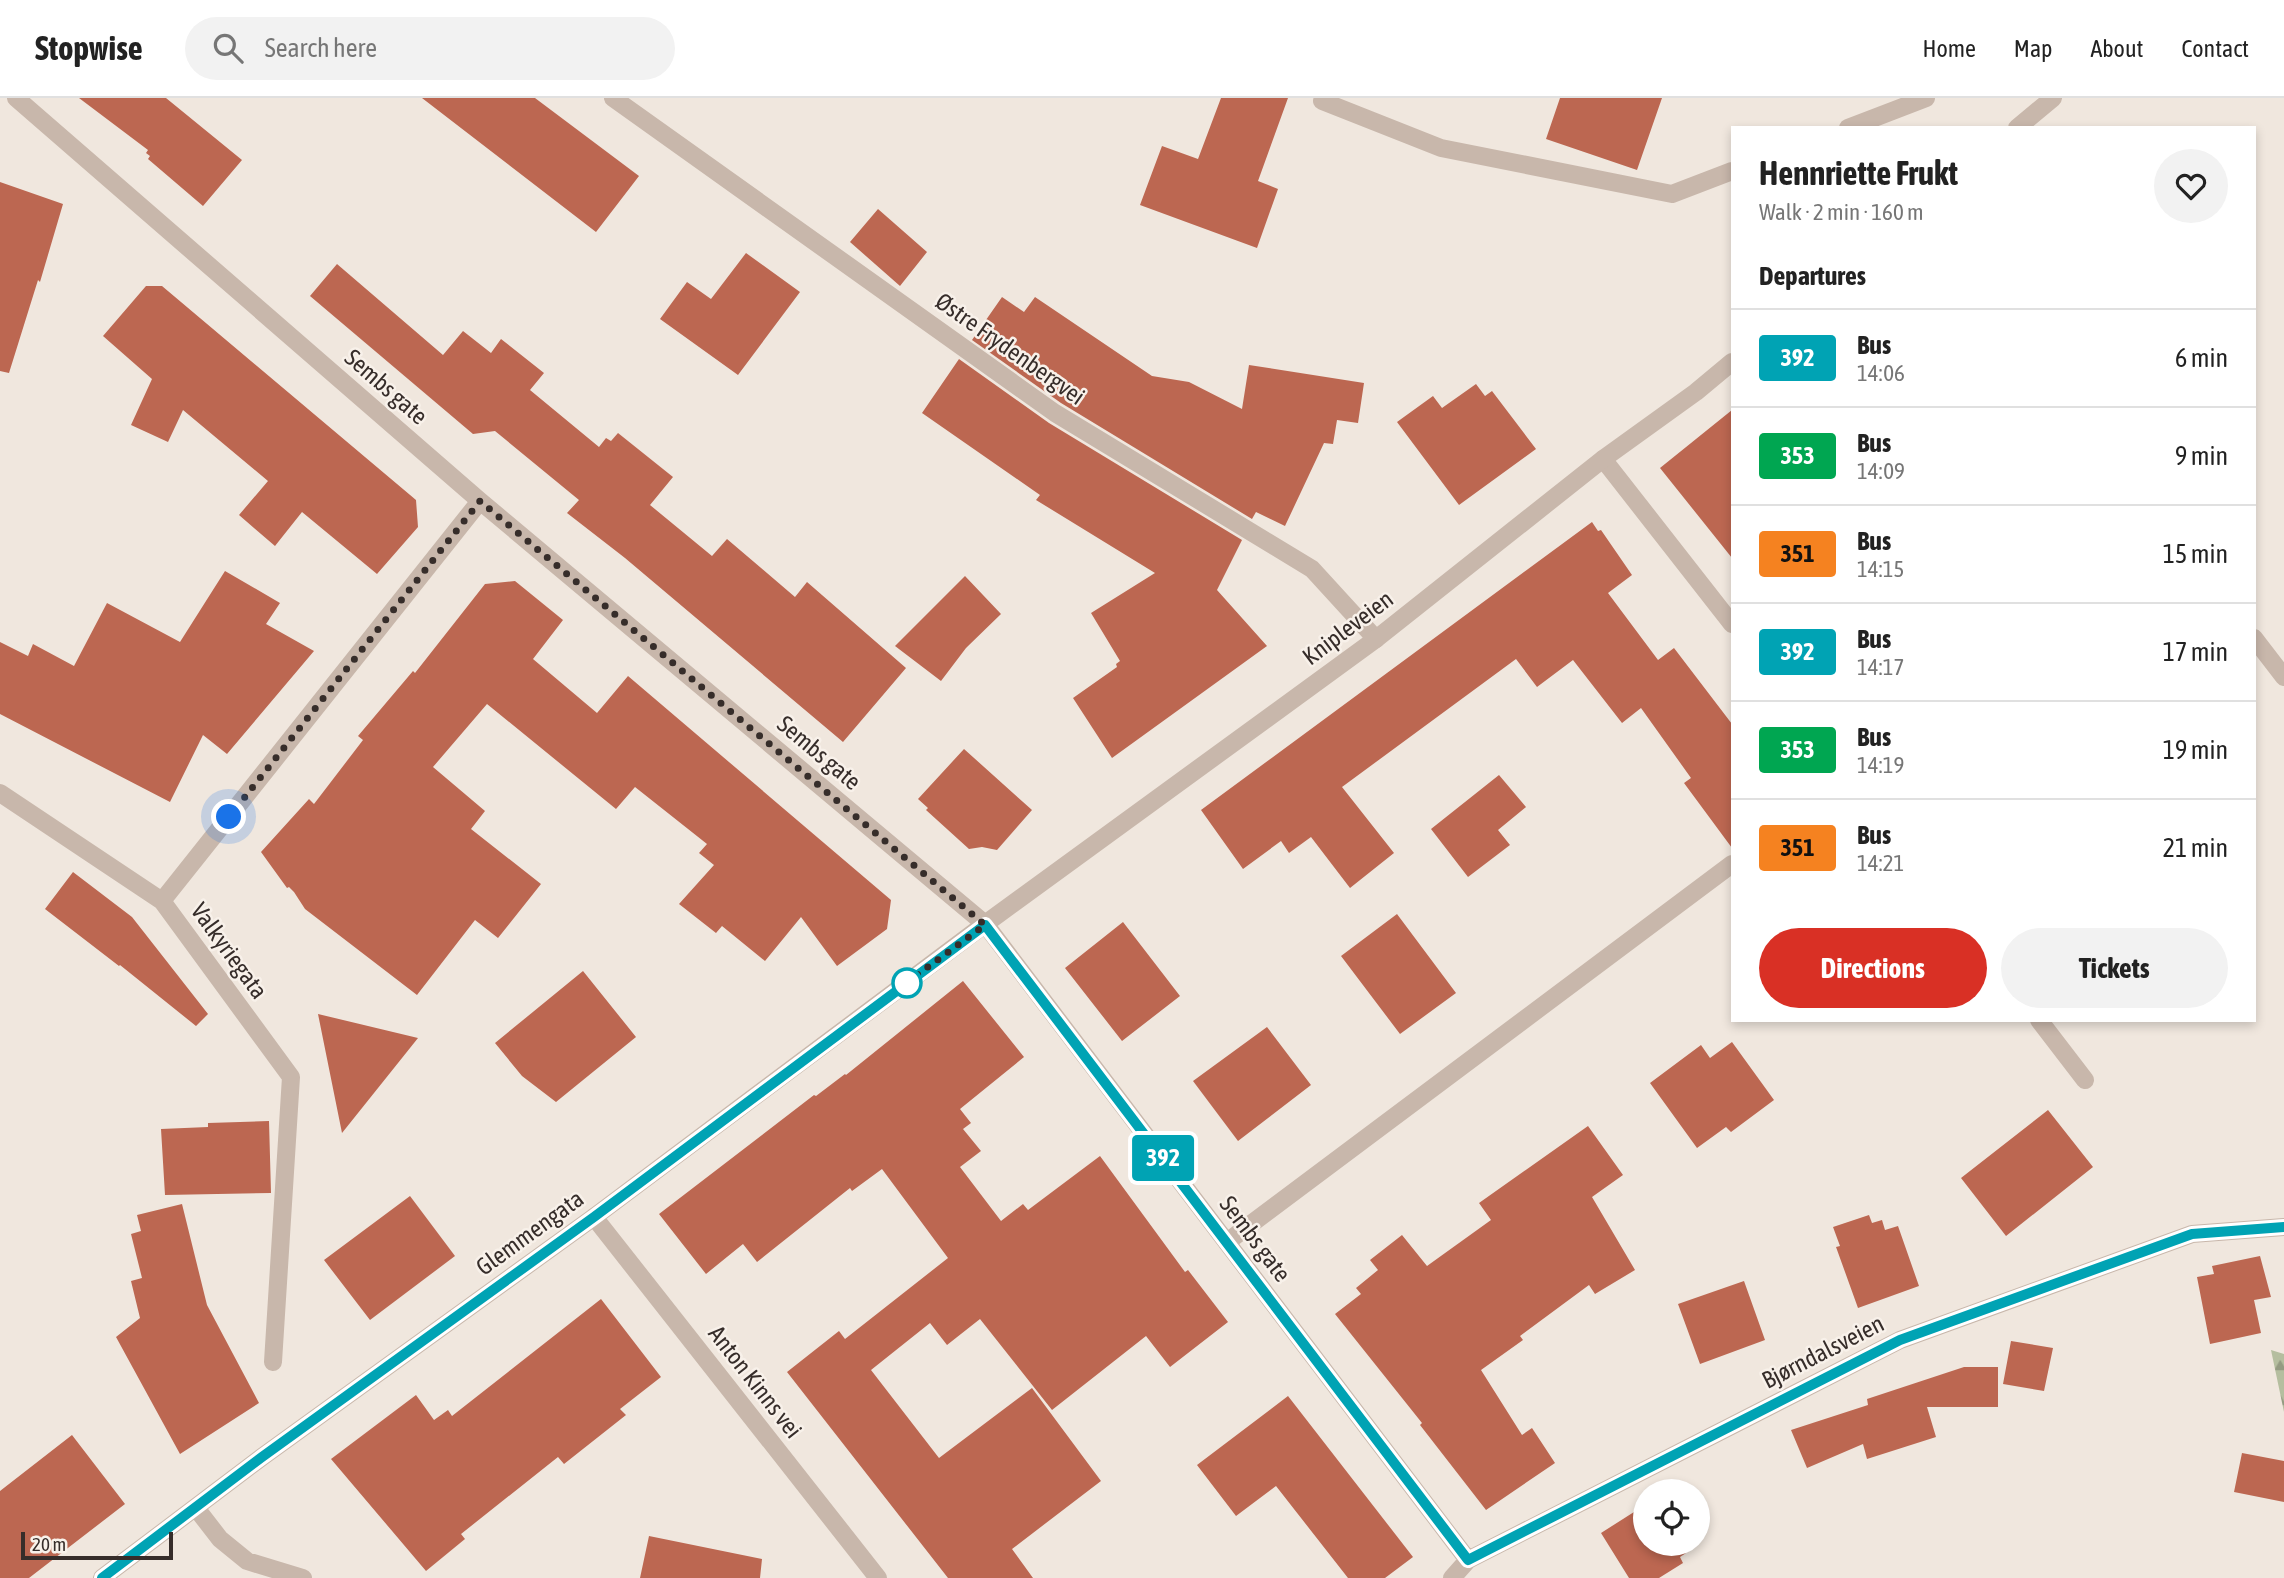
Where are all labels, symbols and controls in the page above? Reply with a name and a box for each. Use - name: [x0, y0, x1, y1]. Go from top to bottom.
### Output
- search box: [185, 17, 675, 80]
- text: Stopwise: [35, 29, 143, 67]
- icon: search: [209, 29, 247, 67]
- text: Search here: [265, 33, 377, 63]
- text: Home: [1922, 35, 1976, 62]
- text: Map: [2014, 35, 2052, 62]
- text: About: [2090, 35, 2143, 62]
- text: Contact: [2181, 35, 2249, 62]
- button: heart: [2154, 149, 2228, 223]
- text: Hennriette Frukt: [1759, 154, 1958, 192]
- text: Walk · 2 min · 160 m: [1759, 199, 1923, 225]
- text: Departures: [1759, 261, 1866, 291]
- street label: Østre Frydenbergvei: [931, 287, 1090, 410]
- text: Bus: [1857, 330, 1891, 360]
- text: 6 min: [2175, 343, 2228, 373]
- street label: Sembs gate: [340, 344, 433, 430]
- text: 392: [1781, 344, 1814, 371]
- text: 14:06: [1857, 360, 1905, 386]
- text: Bus: [1857, 428, 1891, 458]
- text: 9 min: [2175, 441, 2228, 471]
- text: 353: [1781, 442, 1814, 469]
- text: 14:09: [1857, 458, 1905, 484]
- text: Bus: [1857, 526, 1891, 556]
- text: 15 min: [2163, 539, 2228, 569]
- text: 351: [1781, 540, 1814, 567]
- text: 14:15: [1857, 556, 1904, 582]
- street label: Knipleveien: [1297, 585, 1398, 670]
- text: Bus: [1857, 624, 1891, 654]
- text: 17 min: [2163, 637, 2228, 667]
- text: 392: [1781, 638, 1814, 665]
- text: 14:17: [1857, 654, 1904, 680]
- street label: Sembs gate: [772, 710, 866, 795]
- text: Bus: [1857, 722, 1891, 752]
- text: 19 min: [2163, 735, 2228, 765]
- text: 353: [1781, 736, 1814, 763]
- text: 14:19: [1857, 752, 1904, 778]
- your location: [211, 799, 246, 834]
- text: Bus: [1857, 820, 1891, 850]
- text: 21 min: [2163, 833, 2228, 863]
- text: 351: [1781, 834, 1814, 861]
- text: 14:21: [1857, 850, 1904, 876]
- street label: Valkyriegata: [186, 898, 273, 1004]
- button: Directions: [1759, 928, 1987, 1008]
- button: Tickets: [2001, 928, 2228, 1008]
- unlabelled marker: [892, 968, 922, 998]
- line badge: 392: [1123, 1135, 1203, 1181]
- text: 392: [1146, 1144, 1180, 1171]
- street label: Glemmengata: [471, 1185, 589, 1281]
- street label: Sembs gate: [1215, 1191, 1296, 1287]
- street label: Bjørndalsveien: [1757, 1309, 1888, 1394]
- street label: Anton Kinns vei: [703, 1320, 807, 1443]
- map controls: [1633, 1479, 1710, 1556]
- button: locate: [1633, 1479, 1710, 1556]
- scale bar: [21, 1529, 173, 1561]
- text: 20 m: [32, 1533, 66, 1555]

